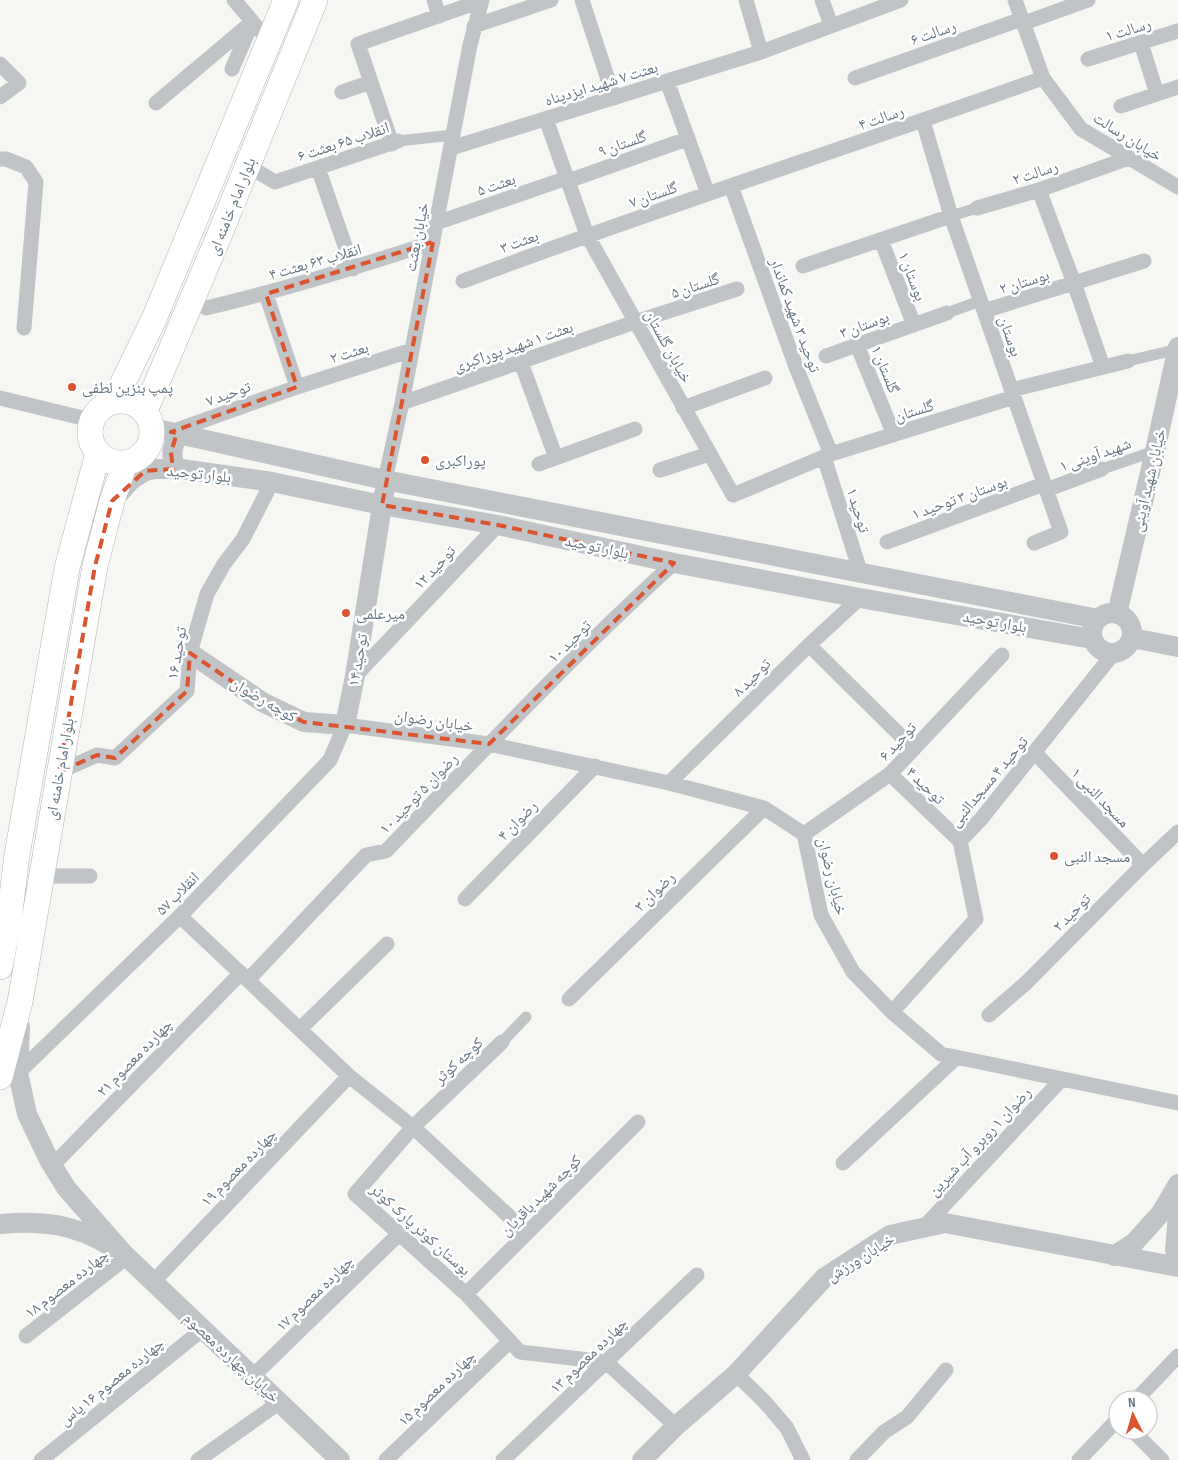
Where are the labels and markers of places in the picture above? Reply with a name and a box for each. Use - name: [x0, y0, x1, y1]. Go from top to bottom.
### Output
- place label: پمپ بنزین لطفی: [82, 379, 174, 398]
- marker: پمپ بنزین لطفی: [66, 381, 78, 393]
- place label: پوراکبری: [435, 452, 486, 471]
- marker: پوراکبری: [419, 454, 431, 466]
- place label: میرعلمی: [356, 605, 405, 624]
- marker: میرعلمی: [340, 607, 352, 619]
- place label: مسجد النبی: [1064, 848, 1130, 867]
- marker: مسجد النبی: [1048, 850, 1060, 862]

